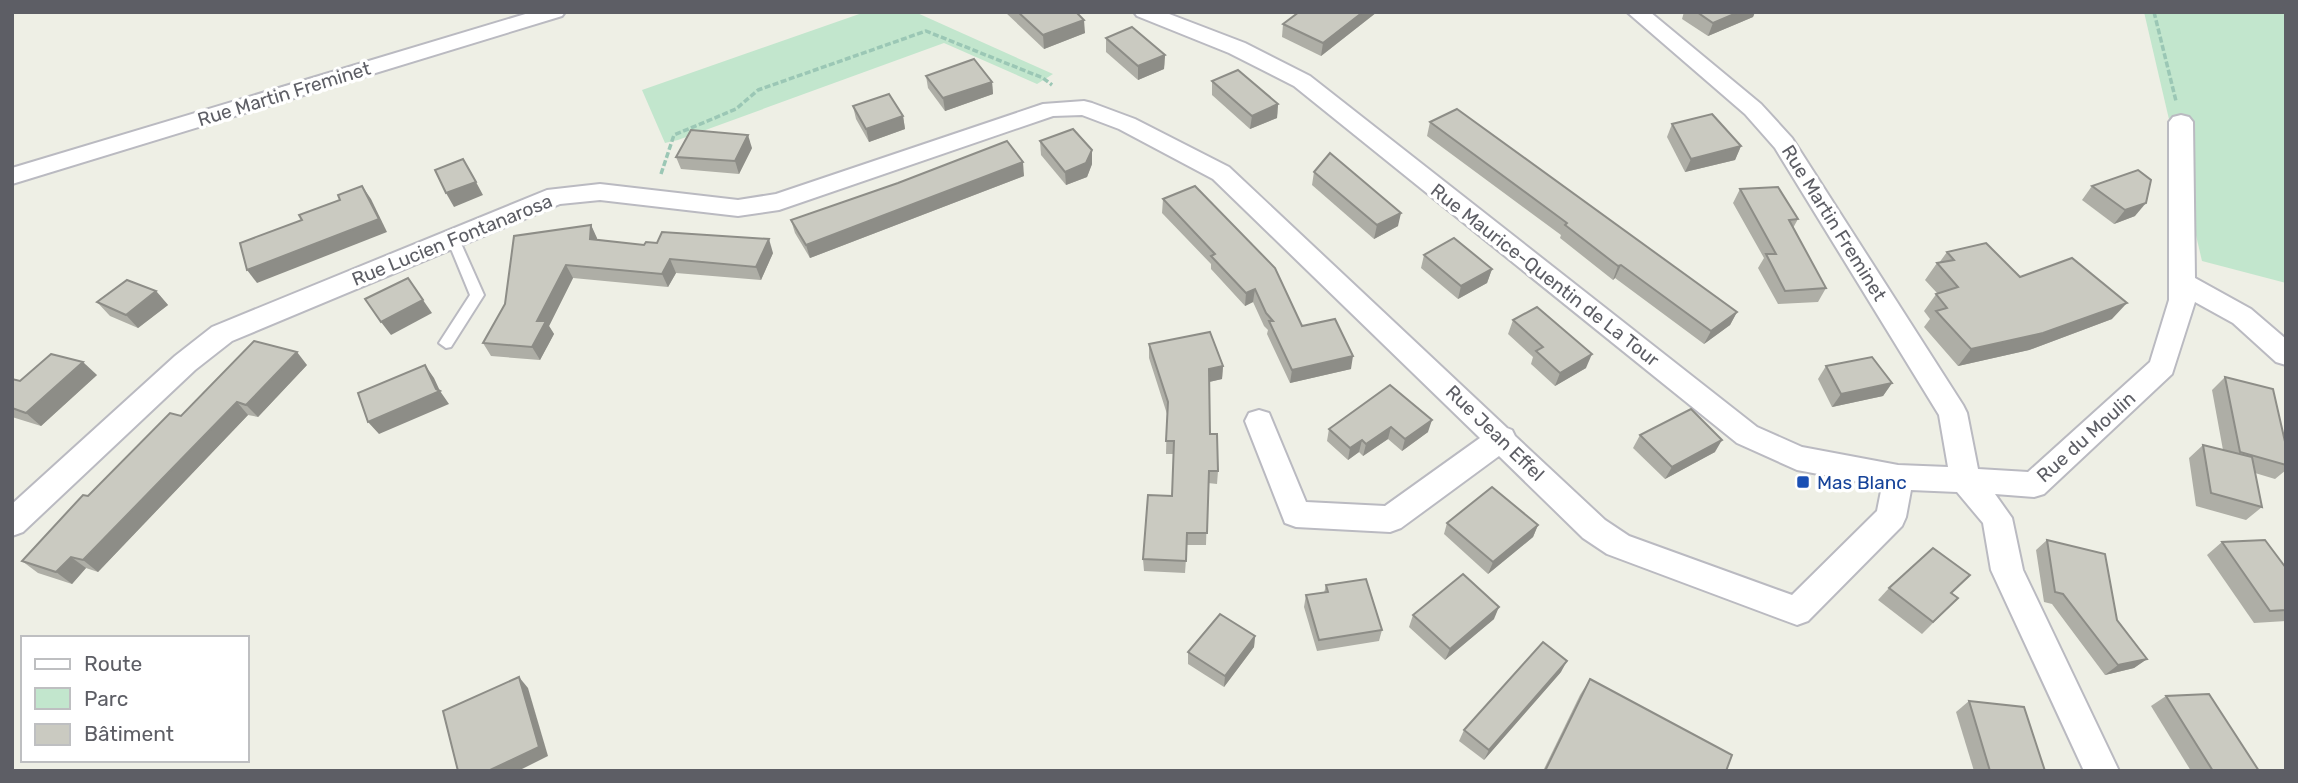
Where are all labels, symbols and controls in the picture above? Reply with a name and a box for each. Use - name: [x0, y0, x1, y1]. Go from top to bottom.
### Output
- street label: Rue Martin Freminet: [195, 57, 374, 131]
- street label: Rue Martin Freminet: [1777, 141, 1892, 306]
- street label: Rue Maurice-Quentin de La Tour: [1426, 179, 1664, 372]
- street label: Rue Lucien Fontanarosa: [348, 189, 556, 291]
- street label: Rue Jean Effel: [1441, 380, 1549, 486]
- street label: Rue du Moulin: [2032, 387, 2140, 487]
- place label: Mas Blanc: [1817, 471, 1907, 494]
- marker: Mas Blanc: [1795, 474, 1811, 490]
- legend: [21, 636, 248, 762]
- text: Route: [84, 651, 142, 676]
- text: Parc: [84, 686, 128, 711]
- text: Bâtiment: [84, 721, 174, 746]

